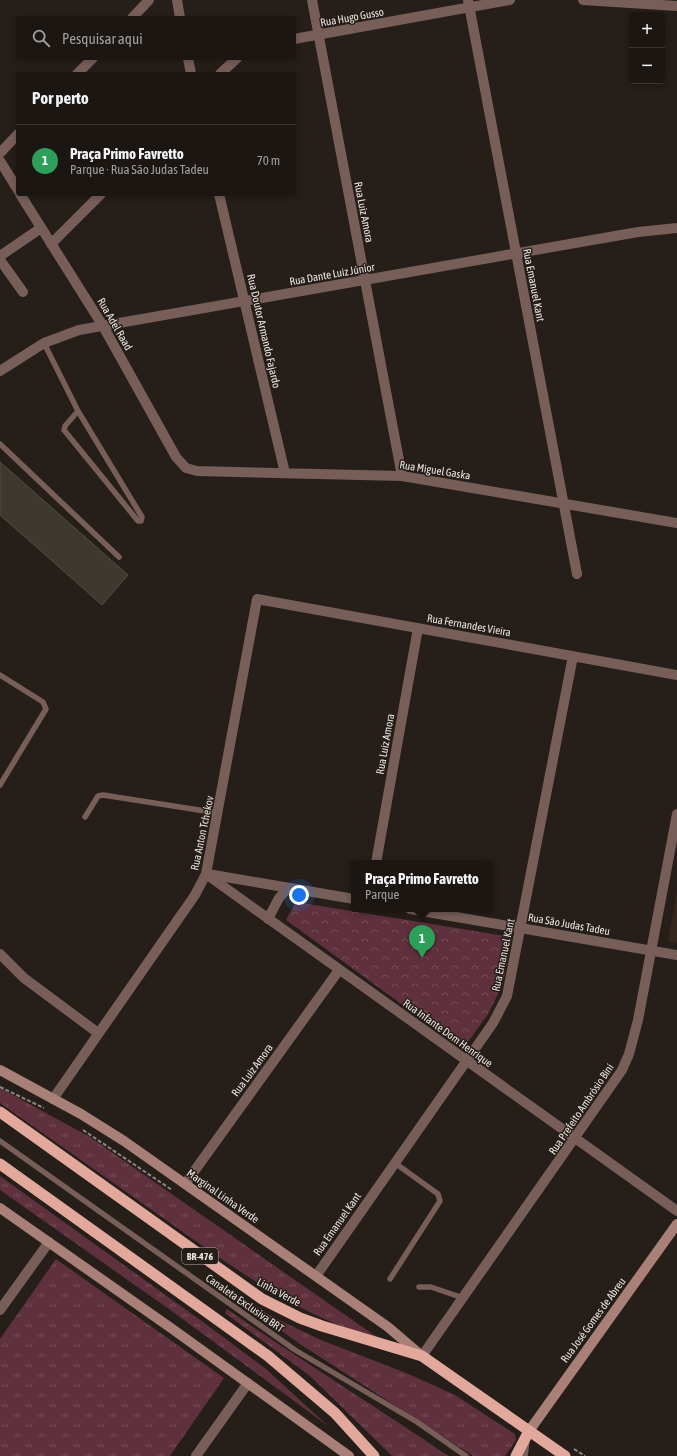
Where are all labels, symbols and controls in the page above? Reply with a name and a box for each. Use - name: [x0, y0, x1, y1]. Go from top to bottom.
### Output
- street label: Rua Hugo Gusso: [319, 5, 385, 29]
- map controls: [629, 12, 665, 84]
- button: +: [629, 12, 665, 48]
- search box: [16, 16, 296, 60]
- icon: search: [30, 27, 52, 49]
- text: Pesquisar aqui: [62, 30, 143, 47]
- button: −: [629, 48, 665, 84]
- text: Por perto: [32, 88, 89, 108]
- text: Praça Primo Favretto: [70, 145, 184, 162]
- text: 1: [42, 153, 48, 168]
- text: 70 m: [257, 153, 280, 168]
- text: Parque · Rua São Judas Tadeu: [70, 162, 209, 177]
- street label: Rua Luiz Amora: [352, 181, 376, 243]
- street label: Rua Emanuel Kant: [521, 248, 547, 322]
- street label: Rua Dante Luiz Júnior: [288, 260, 376, 287]
- street label: Rua Doutor Armando Fajardo: [245, 273, 283, 389]
- street label: Rua Adel Raad: [95, 296, 135, 352]
- street label: Rua Miguel Gaska: [399, 458, 471, 482]
- street label: Rua Fernandes Vieira: [426, 612, 512, 638]
- street label: Rua Luiz Amora: [374, 713, 396, 775]
- street label: Rua Anton Tchekov: [188, 794, 216, 871]
- popup: [351, 860, 493, 912]
- text: Praça Primo Favretto: [365, 870, 479, 887]
- your location: [289, 885, 309, 905]
- text: Parque: [365, 887, 399, 902]
- street label: Rua São Judas Tadeu: [527, 911, 611, 937]
- street label: Rua Emanuel Kant: [489, 918, 517, 992]
- pin: 1: [409, 925, 435, 958]
- street label: Rua Infante Dom Henrique: [401, 997, 495, 1069]
- street label: Rua Luiz Amora: [229, 1042, 275, 1098]
- street label: Rua Prefeito Ambrósio Bini: [546, 1061, 616, 1157]
- street label: Marginal Linha Verde: [185, 1167, 261, 1225]
- street label: Rua Emanuel Kant: [311, 1190, 363, 1258]
- road number: BR-476: [182, 1248, 218, 1264]
- street label: Canaleta Exclusiva BRT: [204, 1272, 286, 1335]
- street label: Rua José Gomes de Abreu: [558, 1275, 628, 1365]
- street label: Linha Verde: [255, 1276, 303, 1308]

